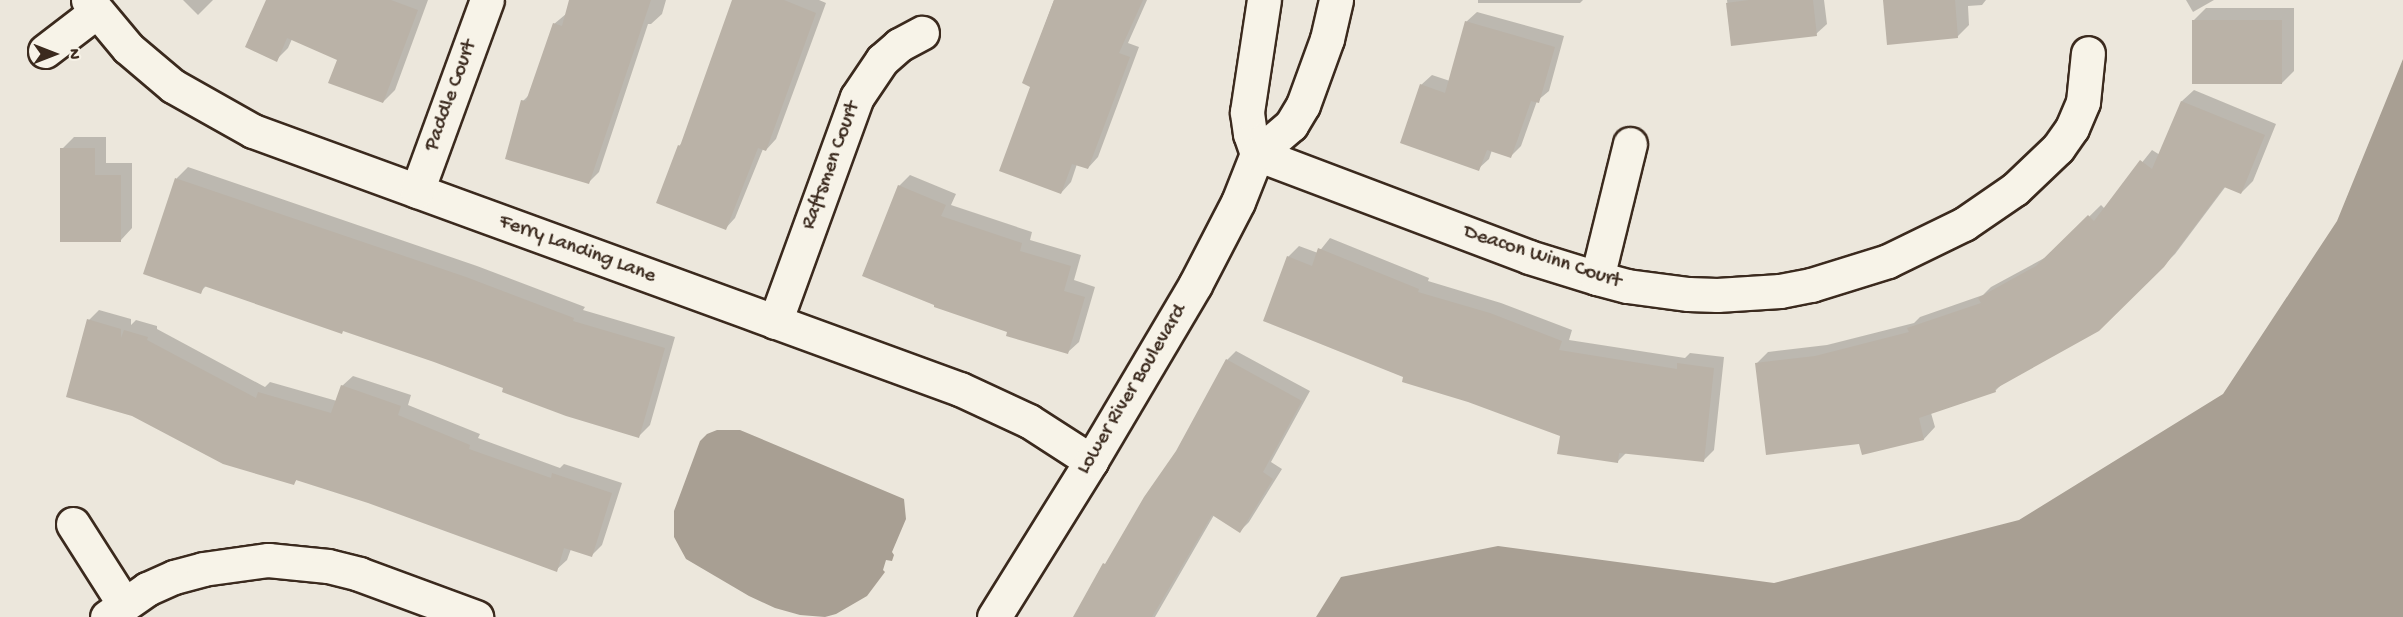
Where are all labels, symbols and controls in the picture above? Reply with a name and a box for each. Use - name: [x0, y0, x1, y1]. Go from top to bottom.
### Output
- north arrow: [24, 24, 84, 84]
- street label: Paddle Court: [420, 37, 484, 155]
- text: N: [63, 49, 82, 59]
- street label: Raftsmen Court: [797, 99, 867, 233]
- street label: Ferry Landing Lane: [495, 210, 659, 290]
- street label: Deacon Winn Court: [1460, 221, 1624, 295]
- street label: Lower River Boulevard: [1072, 300, 1194, 480]

